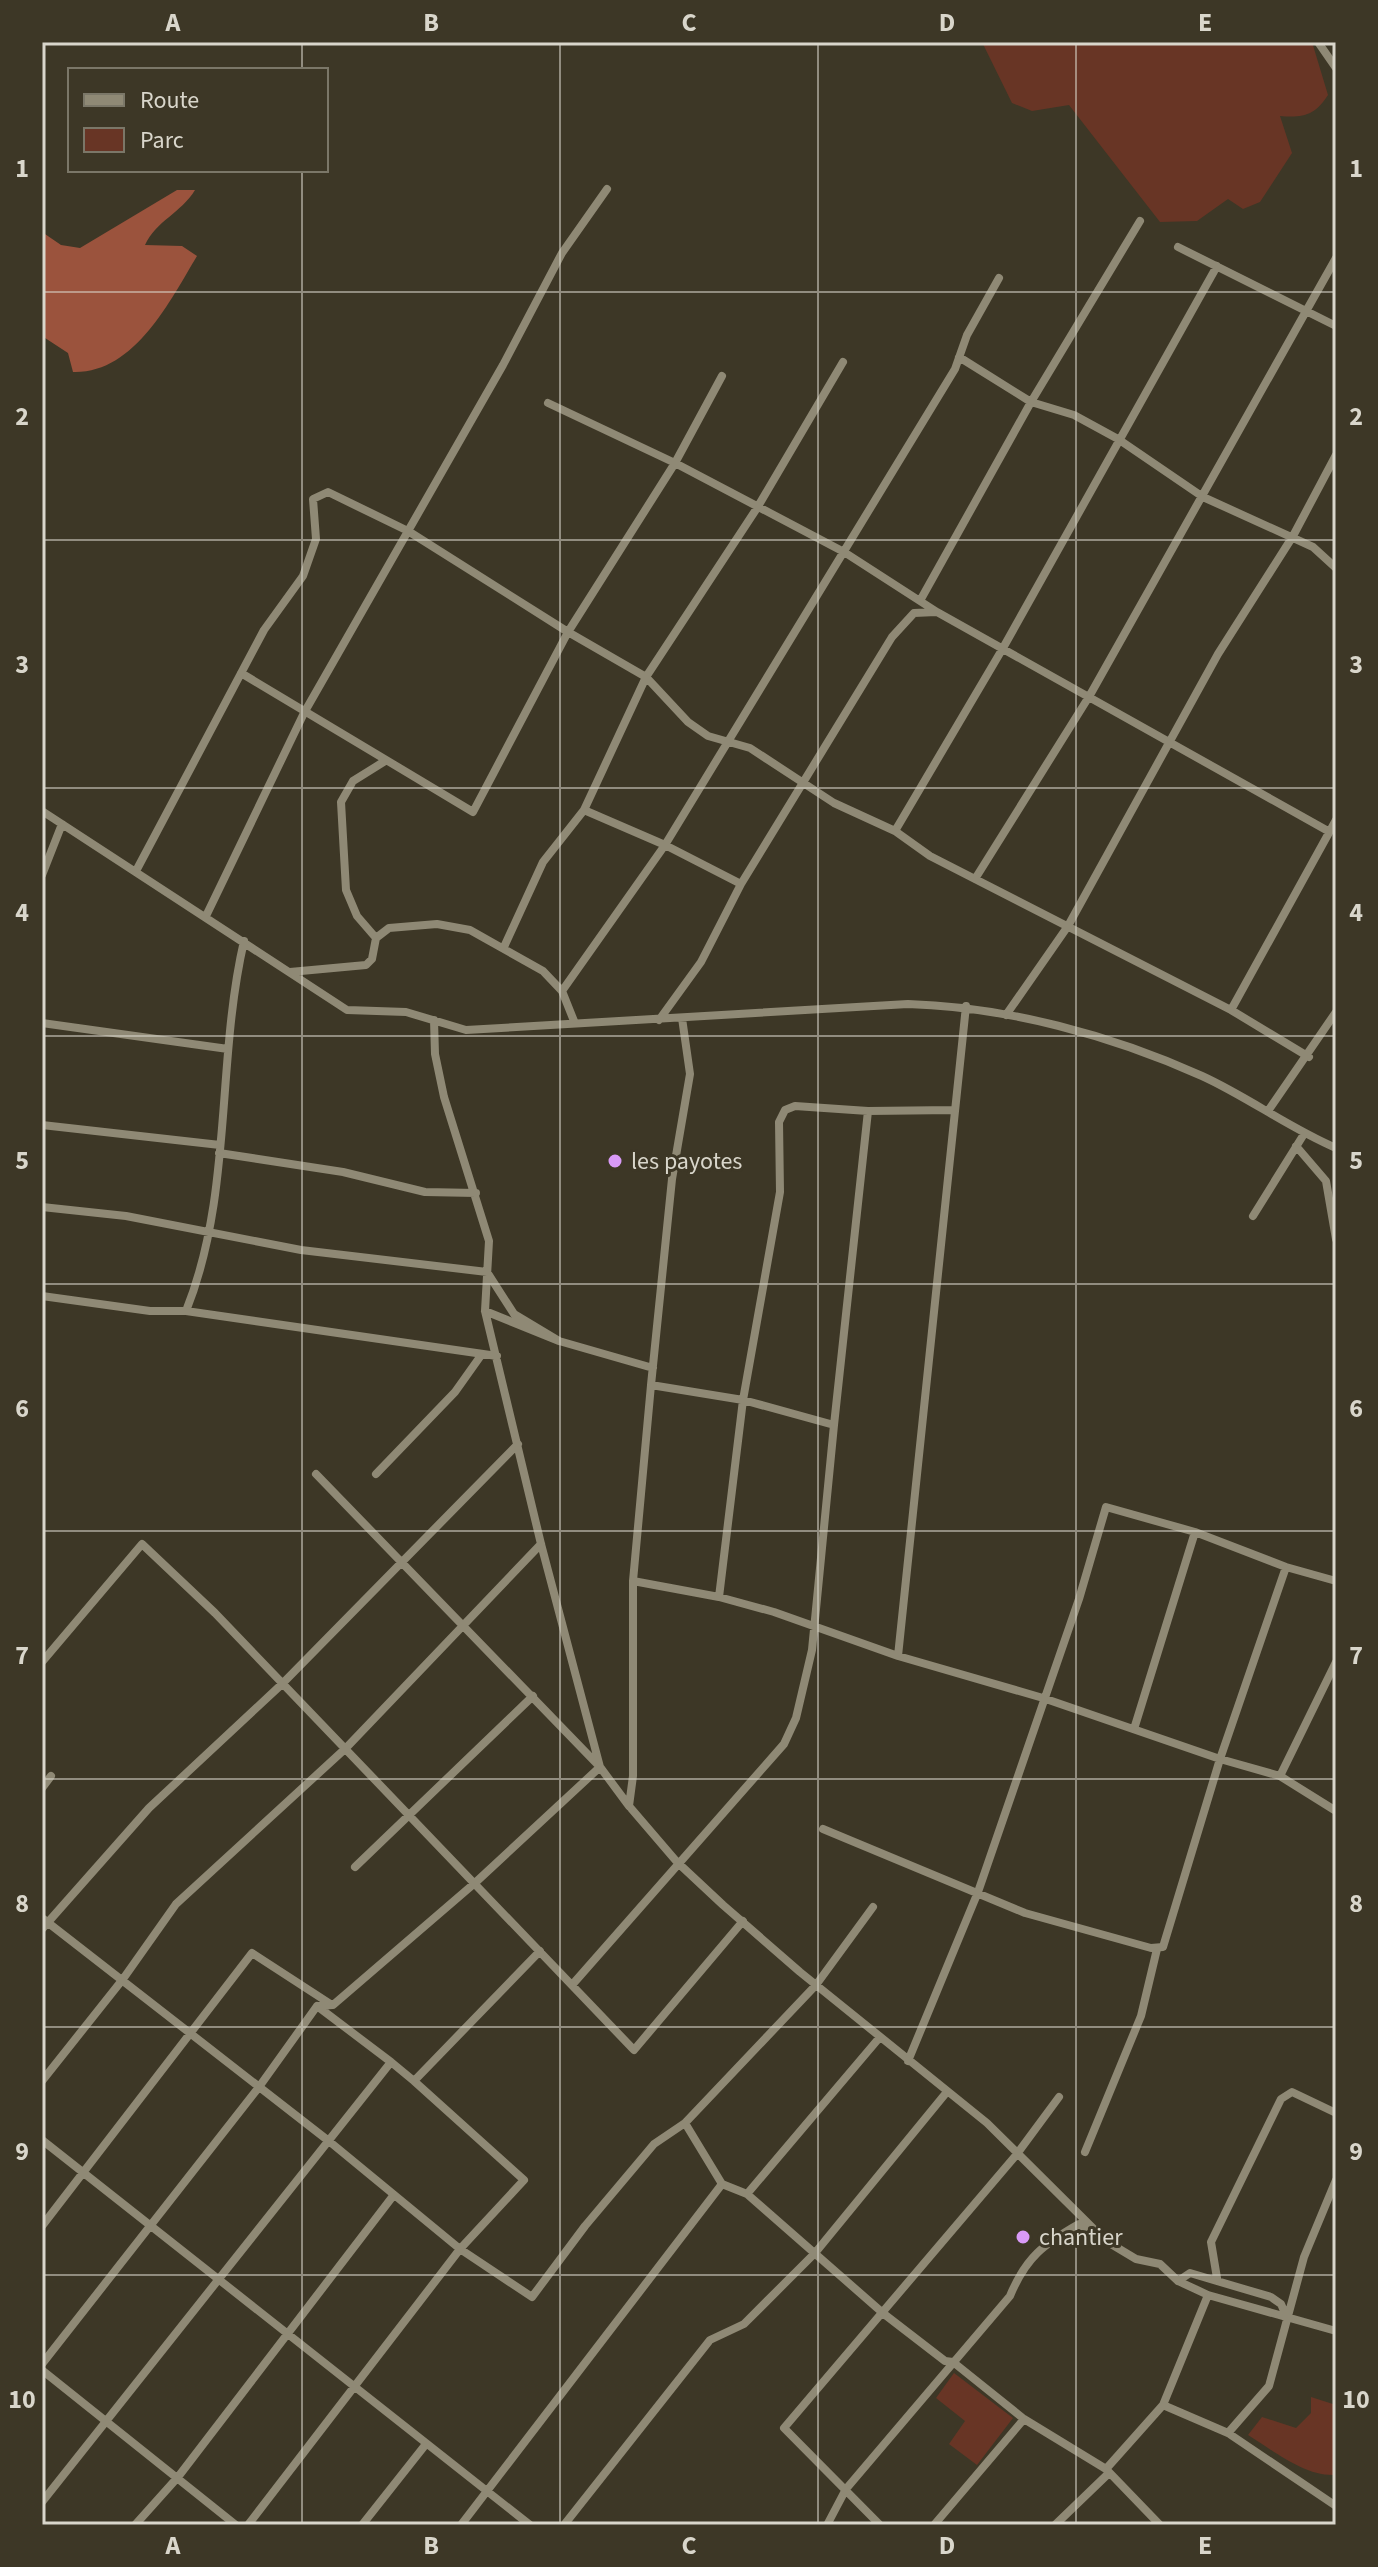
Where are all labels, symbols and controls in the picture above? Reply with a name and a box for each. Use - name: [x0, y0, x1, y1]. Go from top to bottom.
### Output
- text: A: [165, 4, 182, 41]
- text: B: [423, 4, 439, 41]
- text: C: [681, 4, 697, 41]
- text: D: [939, 4, 955, 41]
- text: E: [1198, 4, 1212, 41]
- legend: [68, 68, 328, 172]
- text: Route: [140, 83, 199, 118]
- text: Parc: [140, 123, 184, 158]
- text: 1: [15, 150, 29, 187]
- text: 1: [1349, 150, 1363, 187]
- text: 2: [15, 398, 29, 435]
- text: 2: [1349, 398, 1363, 435]
- text: 3: [15, 646, 29, 683]
- text: 3: [1349, 646, 1363, 683]
- text: 4: [15, 894, 29, 931]
- text: 4: [1349, 894, 1363, 931]
- text: 5: [15, 1142, 29, 1179]
- text: 5: [1349, 1142, 1363, 1179]
- place label: les payotes: [631, 1144, 742, 1179]
- marker: les payotes: [606, 1152, 624, 1170]
- text: 6: [15, 1390, 29, 1427]
- text: 6: [1349, 1390, 1363, 1427]
- text: 7: [15, 1637, 29, 1674]
- text: 7: [1349, 1637, 1363, 1674]
- text: 8: [15, 1885, 29, 1922]
- text: 8: [1349, 1885, 1363, 1922]
- text: 9: [15, 2133, 29, 2170]
- text: 9: [1349, 2133, 1363, 2170]
- place label: chantier: [1039, 2220, 1123, 2255]
- marker: chantier: [1014, 2228, 1032, 2246]
- text: 10: [8, 2381, 36, 2418]
- text: 10: [1342, 2381, 1370, 2418]
- text: A: [165, 2527, 182, 2564]
- text: B: [423, 2527, 439, 2564]
- text: C: [681, 2527, 697, 2564]
- text: D: [939, 2527, 955, 2564]
- text: E: [1198, 2527, 1212, 2564]

